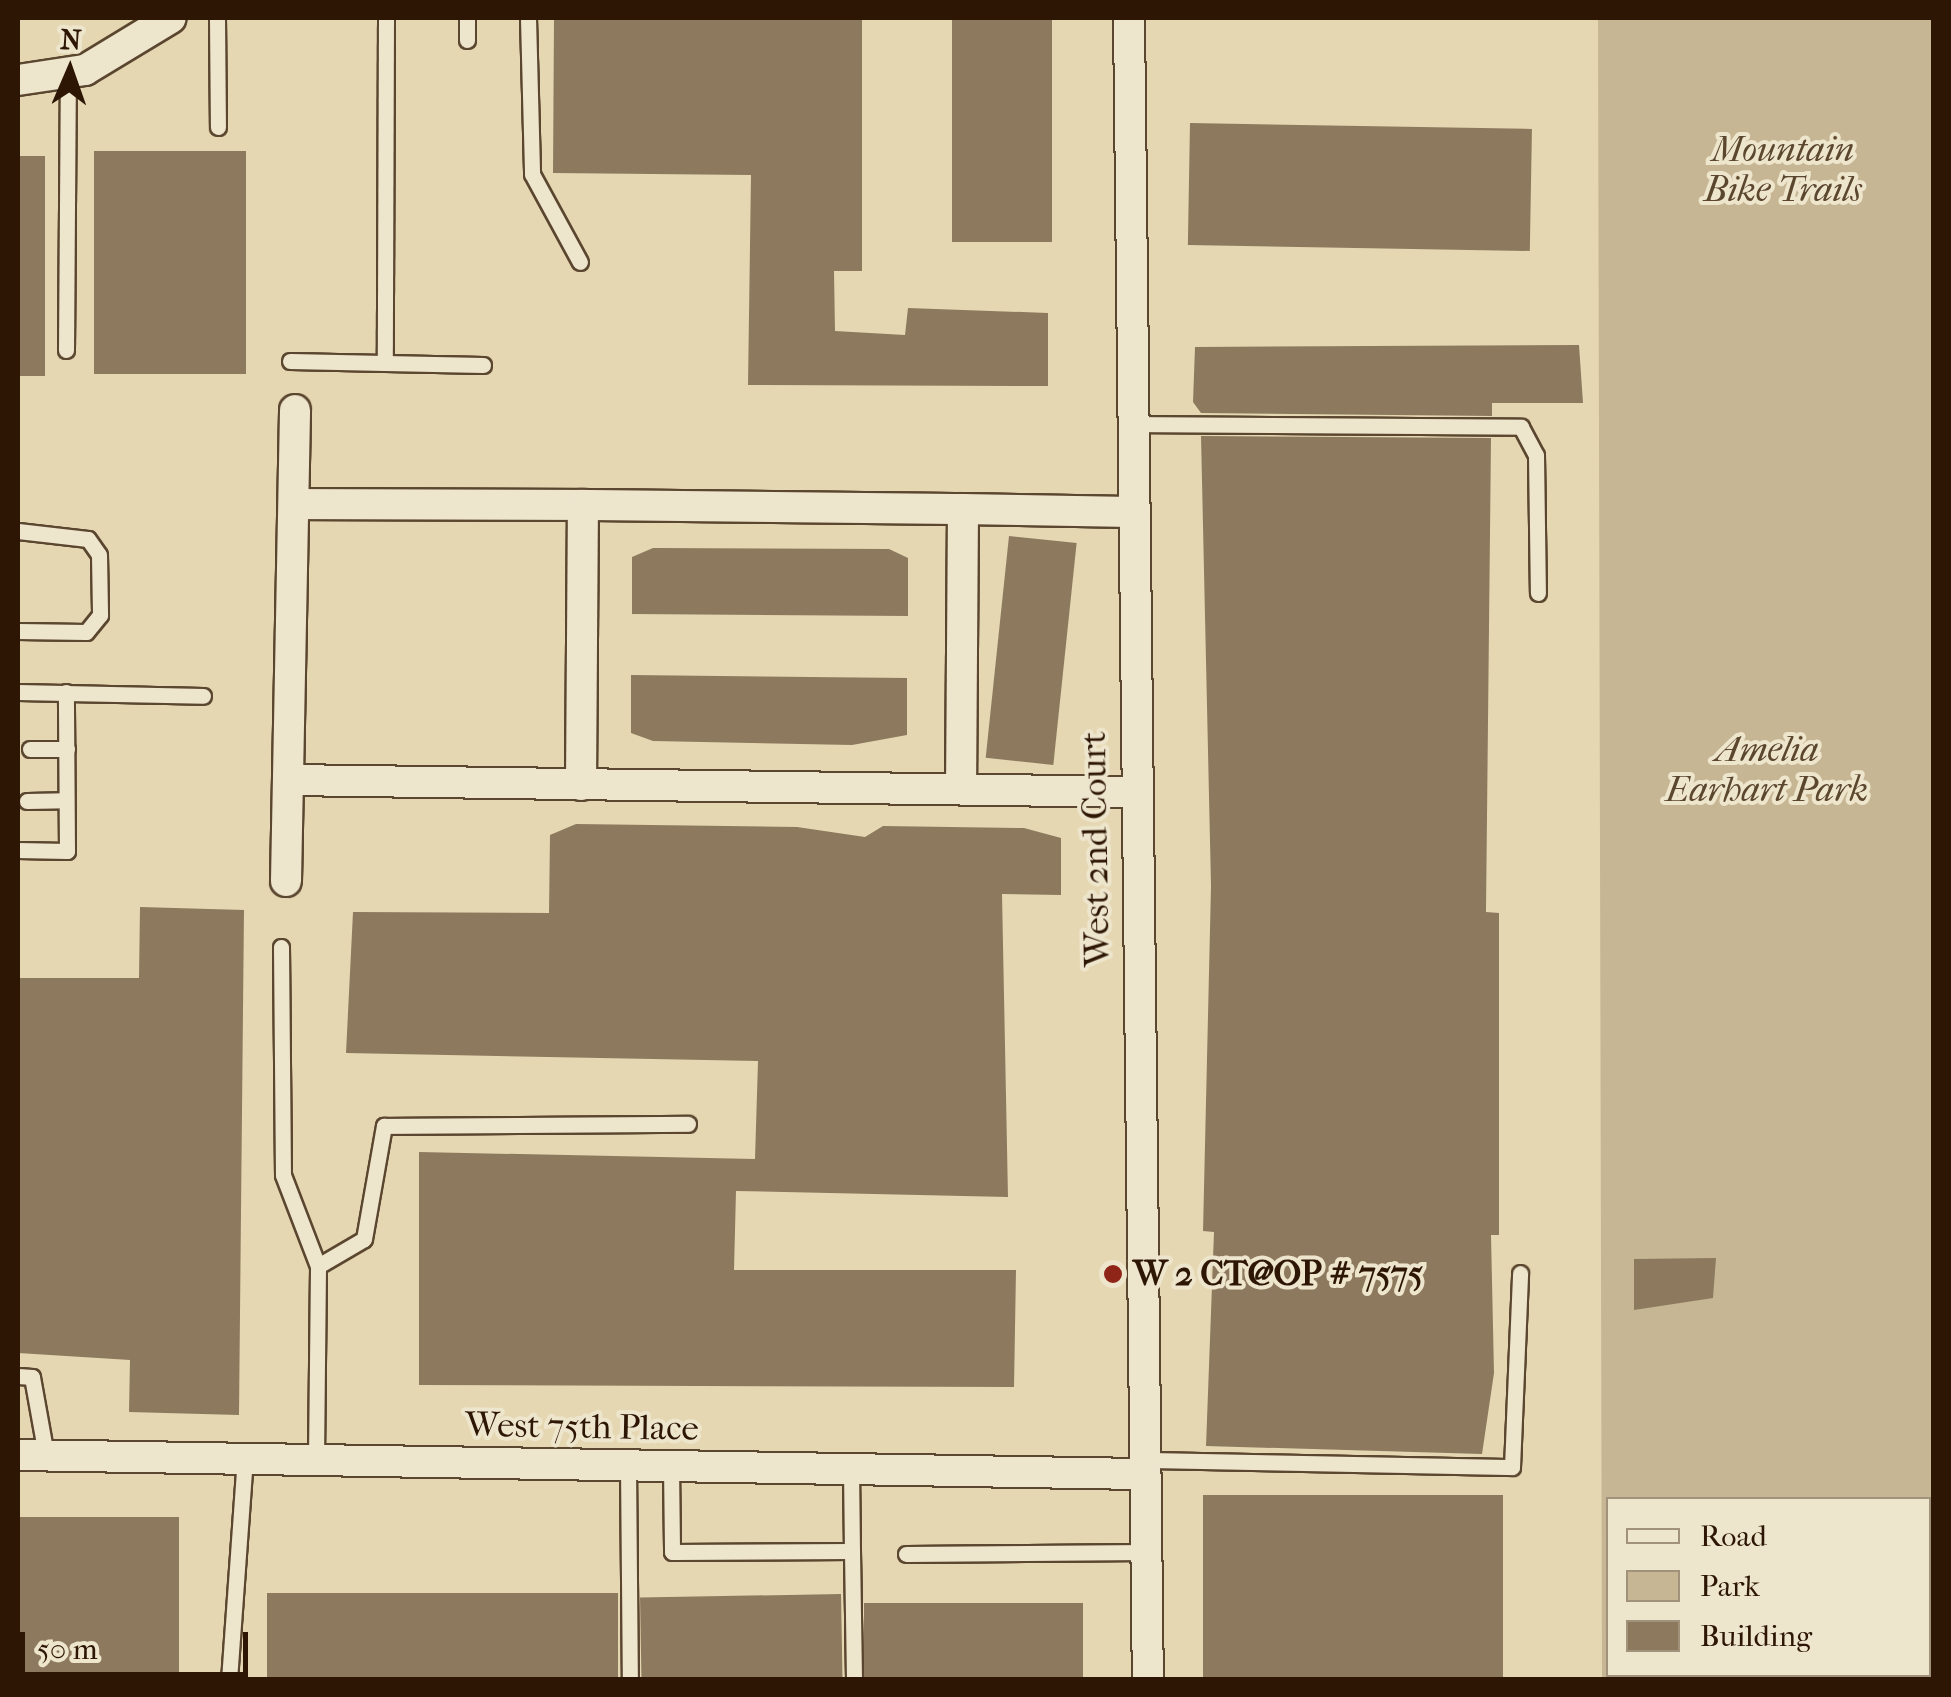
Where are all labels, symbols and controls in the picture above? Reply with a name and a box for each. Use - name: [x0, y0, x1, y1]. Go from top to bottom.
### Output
- north arrow: [20, 20, 120, 120]
- text: N: [60, 23, 82, 56]
- park label: Mountain Bike Trails: [1704, 129, 1862, 211]
- park label: Amelia Earhart Park: [1666, 729, 1868, 811]
- street label: West 2nd Court: [1073, 731, 1119, 967]
- place label: W 2 CT@OP # 7575: [1133, 1253, 1423, 1295]
- marker: W 2 CT@OP # 7575: [1102, 1263, 1124, 1285]
- street label: West 75th Place: [465, 1404, 699, 1450]
- legend: [1606, 1497, 1931, 1677]
- text: Road: [1700, 1519, 1767, 1554]
- text: Park: [1700, 1569, 1760, 1604]
- scale bar: [25, 1612, 252, 1674]
- text: Building: [1700, 1619, 1812, 1654]
- text: 50 m: [37, 1632, 98, 1667]

